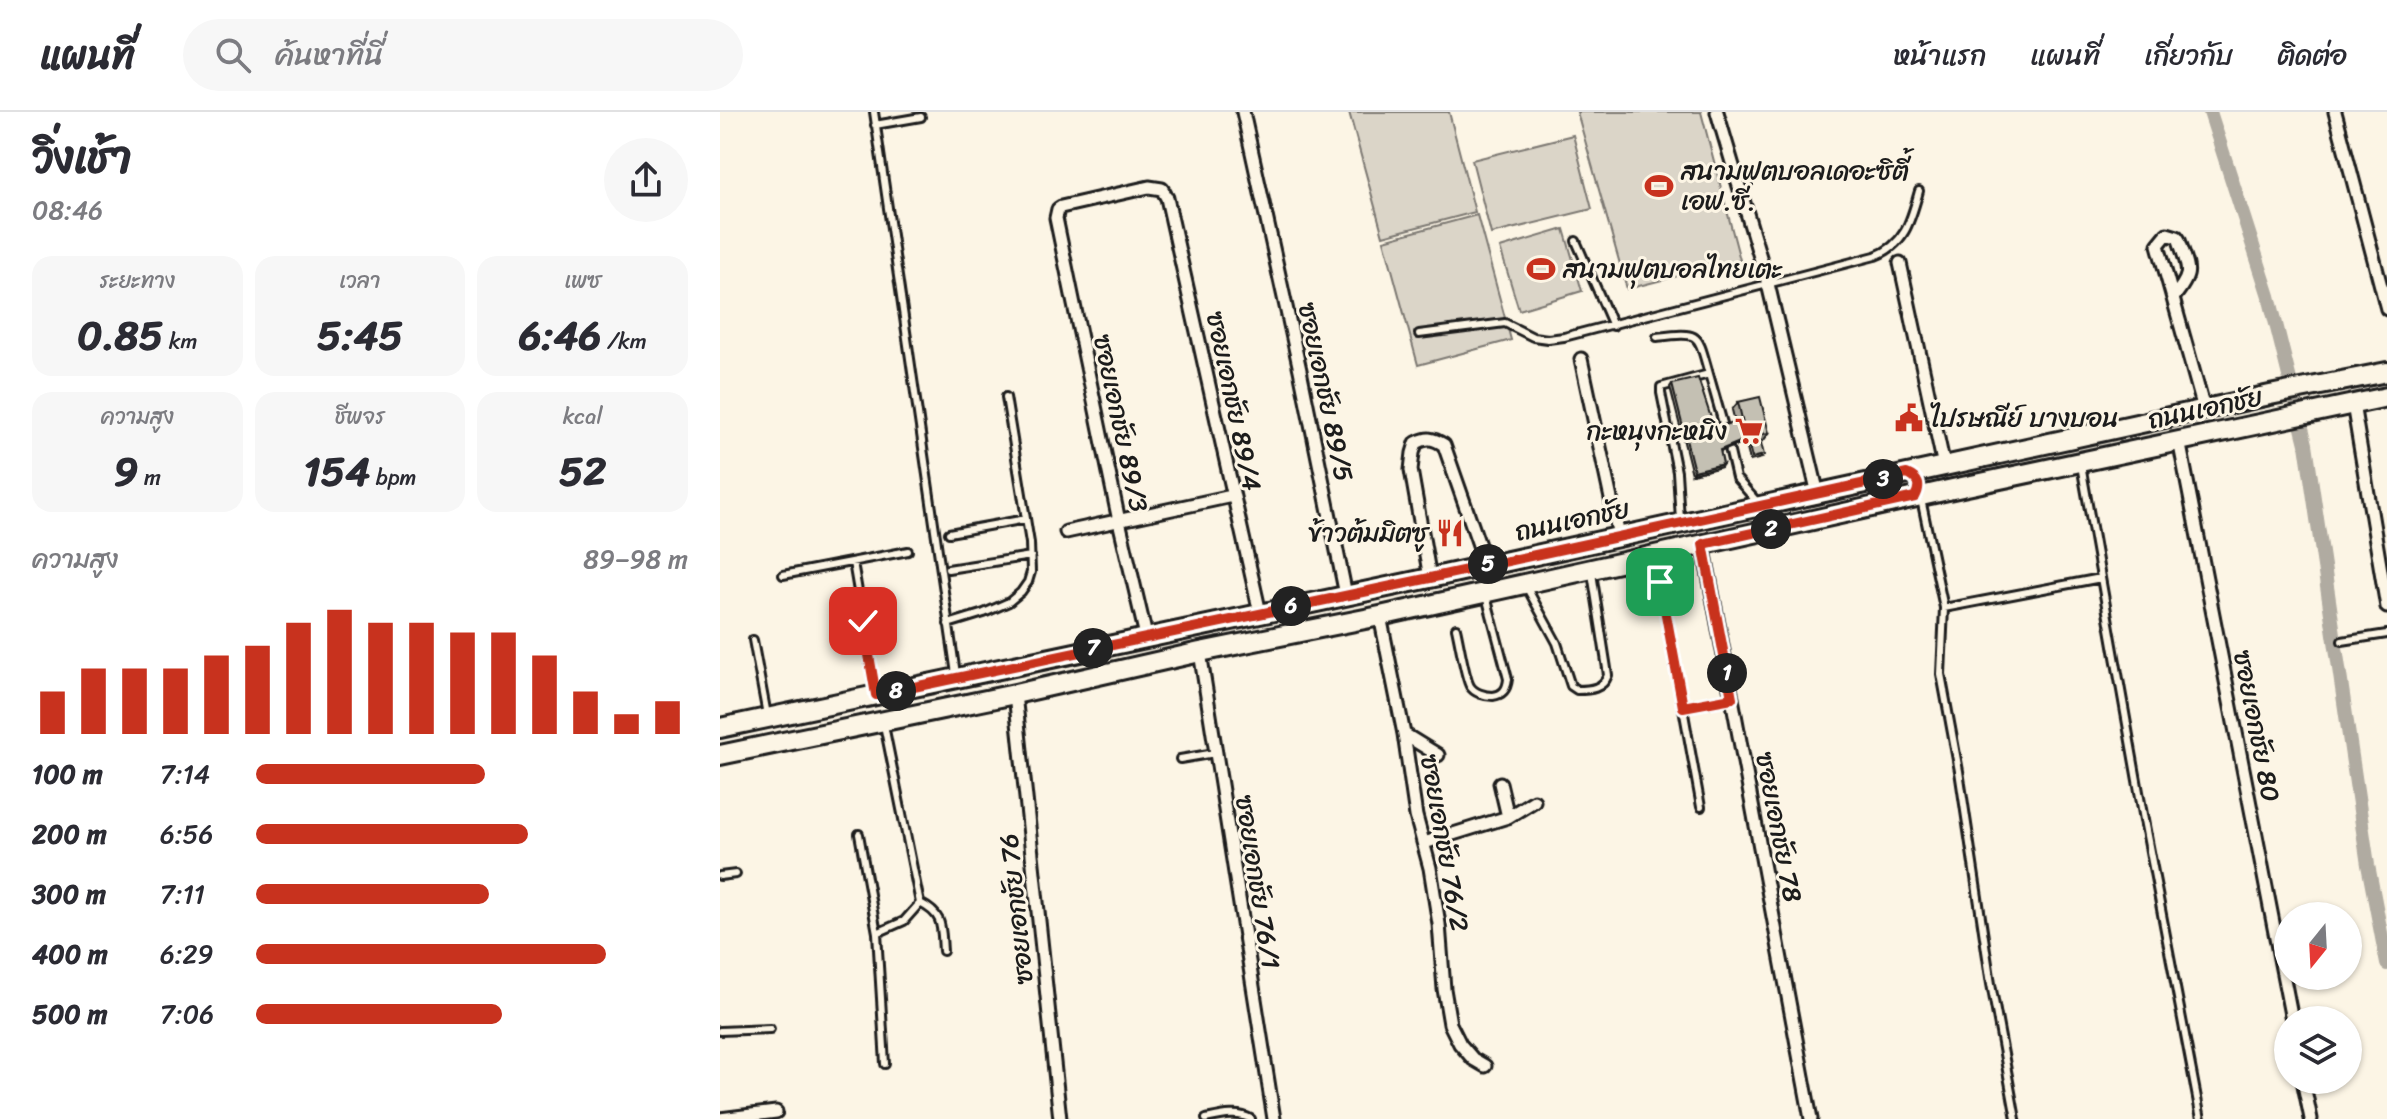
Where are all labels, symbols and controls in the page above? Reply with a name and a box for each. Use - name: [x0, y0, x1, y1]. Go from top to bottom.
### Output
- search box: [183, 19, 743, 91]
- text: แผนที่: [40, 22, 135, 89]
- text: ค้นหาที่นี่: [275, 28, 383, 82]
- text: หน้าแรก: [1893, 31, 1986, 80]
- text: แผนที่: [2030, 31, 2100, 80]
- text: เกี่ยวกับ: [2144, 31, 2233, 80]
- text: ติดต่อ: [2277, 31, 2347, 80]
- icon: search: [211, 33, 255, 77]
- text: วิ่งเช้า: [32, 118, 132, 196]
- button: share: [604, 138, 688, 222]
- place label: สนามฟุตบอลเดอะซิตี้ เอฟ.ซี.: [1680, 147, 1915, 224]
- sports icon: สนามฟุตบอลเดอะซิตี้ เอฟ.ซี.: [1644, 171, 1674, 201]
- text: 08:46: [32, 187, 103, 233]
- place label: สนามฟุตบอลไทยเตะ: [1562, 246, 1783, 292]
- sports icon: สนามฟุตบอลไทยเตะ: [1526, 254, 1556, 284]
- text: ระยะทาง: [100, 261, 175, 300]
- text: เวลา: [339, 261, 381, 300]
- text: เพซ: [564, 261, 601, 300]
- street label: ซอยเอกชัย 89/5: [1285, 298, 1367, 486]
- text: 0.85: [77, 300, 163, 371]
- text: 5:45: [317, 300, 403, 371]
- text: 6:46: [519, 300, 601, 371]
- street label: ซอยเอกชัย 89/4: [1193, 307, 1275, 495]
- text: km: [163, 322, 197, 361]
- text: /km: [601, 322, 647, 361]
- street label: ซอยเอกชัย 89/3: [1080, 330, 1162, 516]
- street label: ถนนเอกชัย: [2143, 373, 2267, 443]
- place label: ไปรษณีย์ บางบอน: [1930, 395, 2119, 441]
- text: ความสูง: [101, 397, 174, 436]
- text: ชีพจร: [335, 397, 385, 436]
- text: kcal: [563, 397, 603, 436]
- public building icon: ไปรษณีย์ บางบอน: [1894, 403, 1924, 433]
- place label: กะหนุงกะหนิง: [1586, 408, 1727, 454]
- supermarket icon: กะหนุงกะหนิง: [1734, 416, 1764, 446]
- text: 9: [114, 436, 138, 507]
- text: 154: [304, 436, 370, 507]
- text: 52: [559, 436, 606, 507]
- text: m: [138, 458, 161, 497]
- text: bpm: [370, 458, 416, 497]
- pin: 3: [1863, 459, 1903, 499]
- text: 3: [1877, 459, 1889, 498]
- street label: ถนนเอกชัย: [1510, 485, 1634, 555]
- pin: 2: [1751, 509, 1791, 549]
- text: 2: [1765, 509, 1777, 548]
- place label: ข้าวต้มมิตซู: [1308, 510, 1431, 556]
- restaurant icon: ข้าวต้มมิตซู: [1435, 518, 1465, 548]
- text: ความสูง: [32, 536, 118, 582]
- text: 89–98 m: [583, 536, 688, 582]
- pin: 5: [1468, 544, 1508, 584]
- text: 5: [1481, 544, 1495, 583]
- pin: [1626, 548, 1694, 616]
- icon: arrive: [1638, 560, 1682, 604]
- pin: 6: [1271, 586, 1311, 626]
- text: 6: [1285, 586, 1297, 625]
- pin: [829, 587, 897, 655]
- icon: check: [841, 599, 885, 643]
- pin: 7: [1073, 628, 1113, 668]
- text: 7: [1087, 628, 1099, 667]
- street label: ซอยเอกชัย 80: [2220, 646, 2294, 806]
- pin: 1: [1707, 653, 1747, 693]
- text: 1: [1722, 653, 1732, 692]
- pin: 8: [876, 671, 916, 711]
- text: 8: [889, 671, 903, 710]
- street label: ซอยเอกชัย 78: [1742, 748, 1816, 906]
- text: 100 m: [32, 751, 103, 797]
- text: 7:14: [160, 751, 210, 797]
- street label: ซอยเอกชัย 76/2: [1407, 751, 1483, 935]
- street label: ซอยเอกชัย 76/1: [1222, 792, 1294, 972]
- text: 200 m: [32, 811, 107, 857]
- text: 6:56: [160, 811, 213, 857]
- street label: ซอยเอกชัย 76: [985, 831, 1047, 987]
- text: 300 m: [32, 871, 106, 917]
- text: 7:11: [160, 871, 205, 917]
- north arrow: [2274, 902, 2362, 990]
- map controls: [2274, 902, 2362, 1094]
- text: 400 m: [32, 931, 108, 977]
- text: 6:29: [160, 931, 214, 977]
- text: 500 m: [32, 991, 107, 1037]
- text: 7:06: [160, 991, 214, 1037]
- button: layers: [2274, 1006, 2362, 1094]

